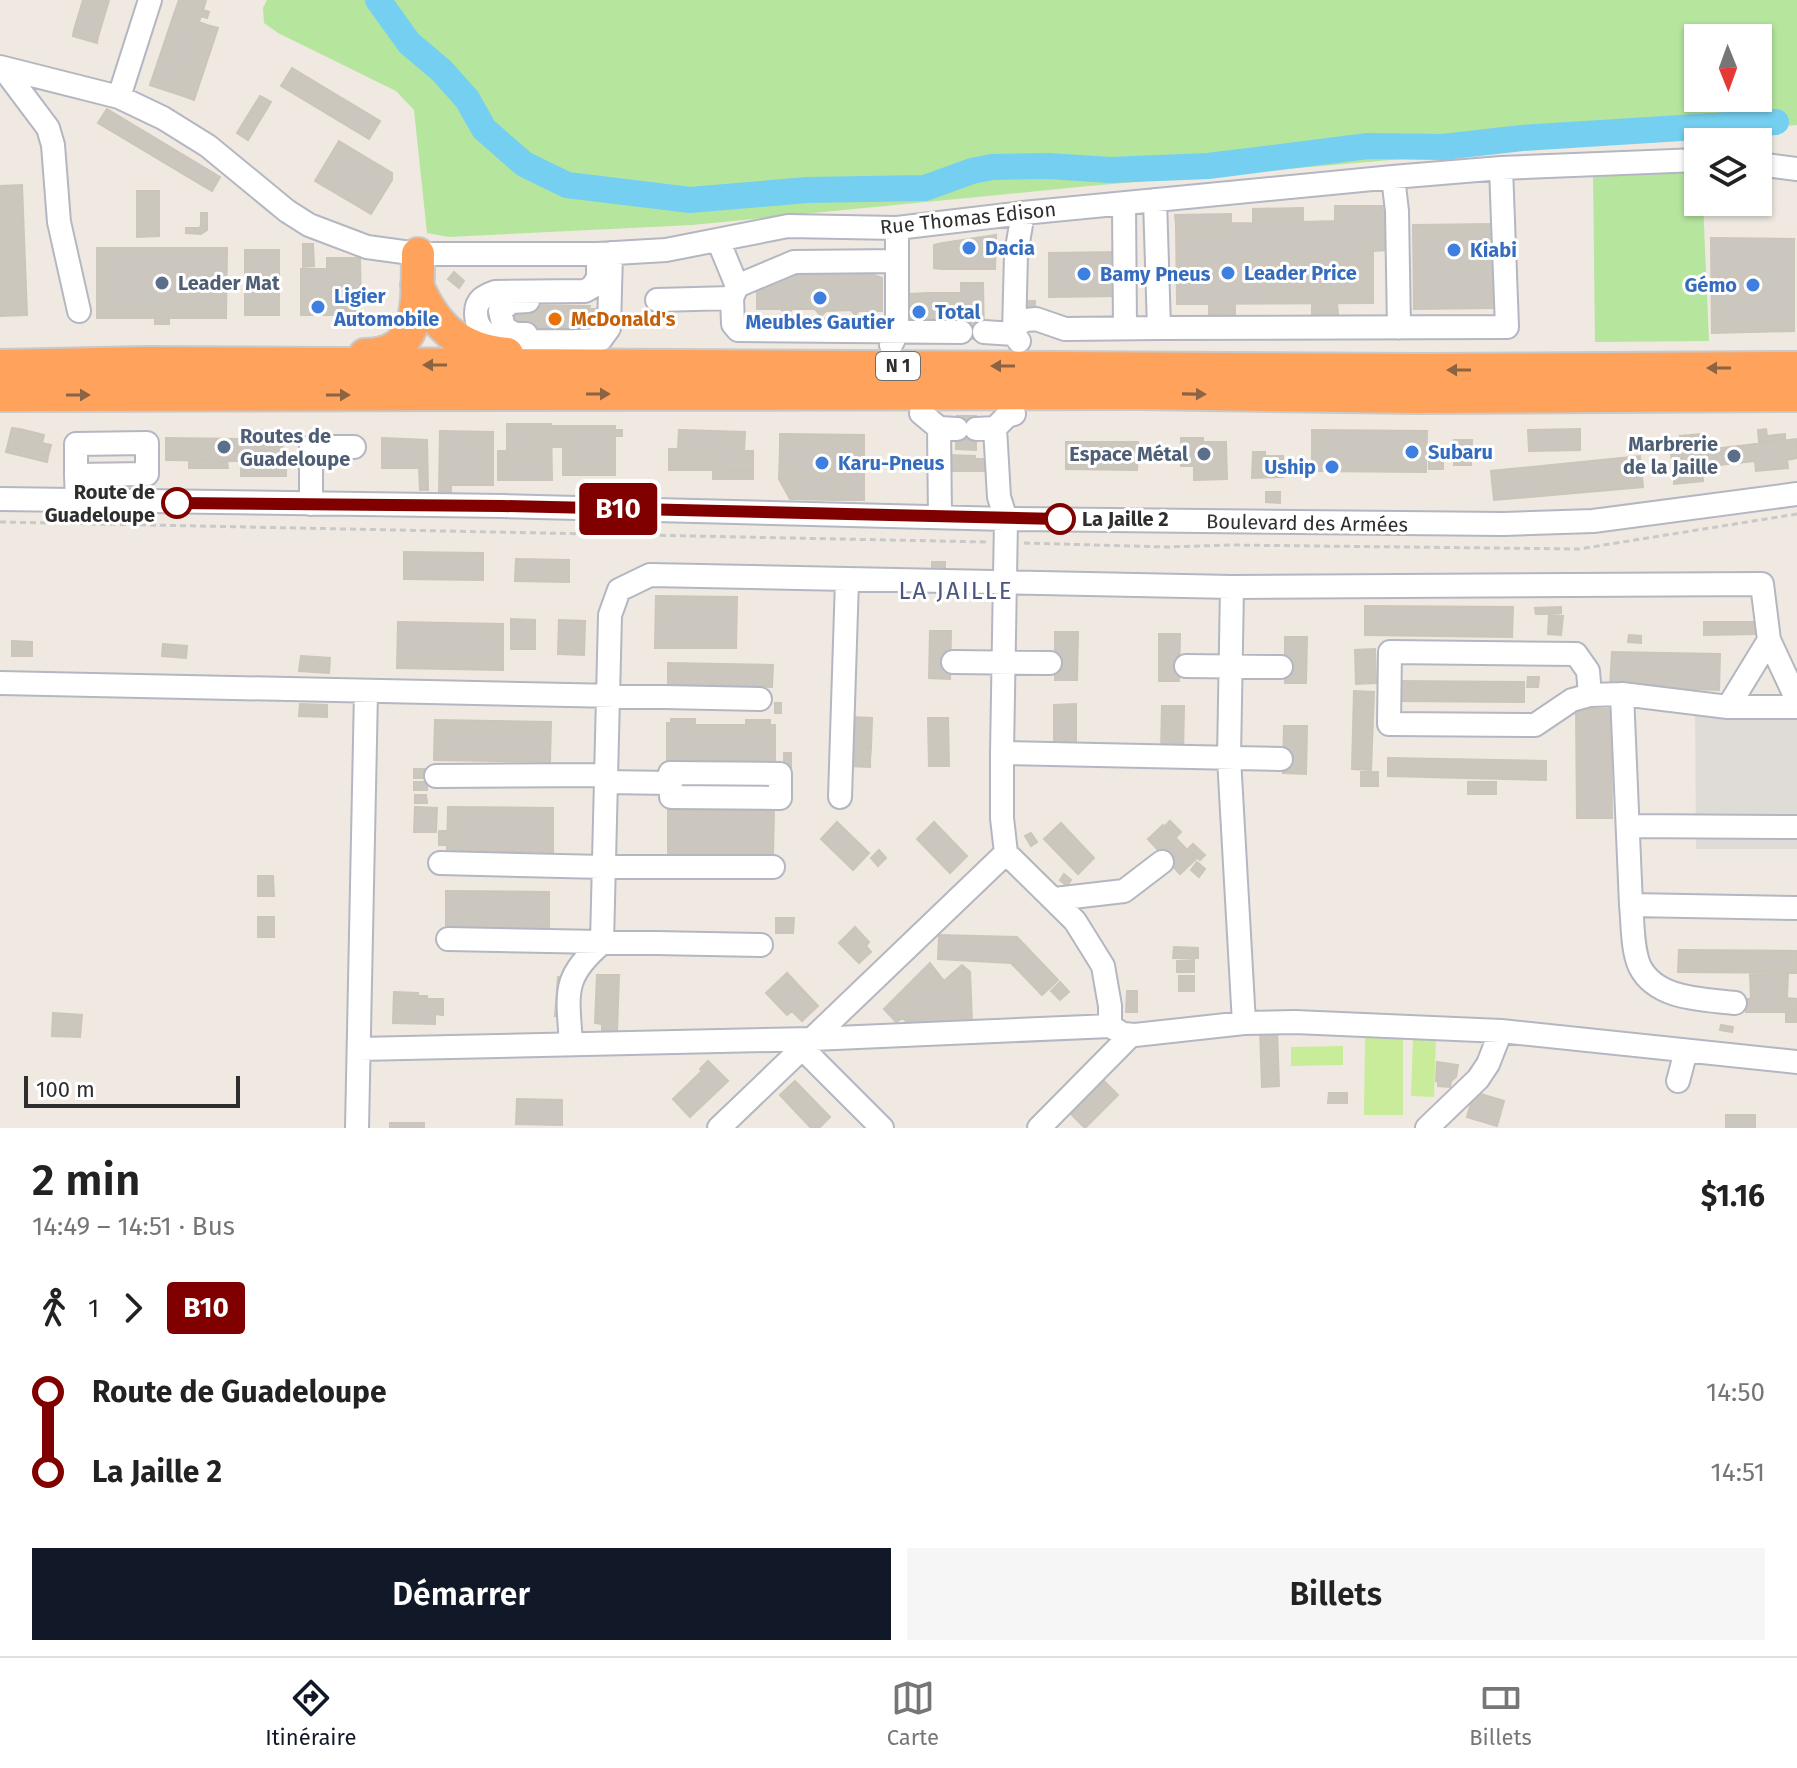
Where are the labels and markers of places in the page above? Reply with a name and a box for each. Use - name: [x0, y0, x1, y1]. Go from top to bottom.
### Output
- place label: Dacia: [985, 236, 1035, 260]
- place label: Kiabi: [1470, 238, 1517, 262]
- marker: Dacia: [960, 239, 978, 257]
- marker: Kiabi: [1445, 241, 1463, 259]
- place label: Leader Price: [1244, 261, 1357, 285]
- place label: Bamy Pneus: [1100, 262, 1211, 286]
- marker: Leader Price: [1219, 264, 1237, 282]
- marker: Bamy Pneus: [1075, 265, 1093, 283]
- place label: Leader Mat: [178, 271, 280, 295]
- place label: Gémo: [1684, 273, 1737, 297]
- marker: Leader Mat: [153, 274, 171, 292]
- marker: Gémo: [1744, 276, 1762, 294]
- place label: Ligier Automobile: [333, 284, 439, 331]
- marker: Meubles Gautier: [811, 289, 829, 307]
- marker: Ligier Automobile: [309, 298, 327, 316]
- place label: Total: [935, 300, 981, 324]
- marker: Total: [910, 303, 928, 321]
- place label: McDonald's: [571, 307, 676, 331]
- marker: McDonald's: [546, 310, 564, 328]
- place label: Meubles Gautier: [745, 310, 896, 334]
- place label: Routes de Guadeloupe: [240, 424, 350, 471]
- place label: Marbrerie de la Jaille: [1623, 432, 1718, 479]
- marker: Routes de Guadeloupe: [215, 438, 233, 456]
- place label: Subaru: [1428, 440, 1493, 464]
- place label: Espace Métal: [1069, 442, 1188, 466]
- marker: Subaru: [1403, 443, 1421, 461]
- marker: Espace Métal: [1195, 445, 1213, 463]
- marker: Marbrerie de la Jaille: [1725, 447, 1743, 465]
- place label: Karu-Pneus: [838, 451, 945, 475]
- marker: Karu-Pneus: [813, 454, 831, 472]
- place label: Uship: [1264, 455, 1316, 479]
- marker: Uship: [1323, 458, 1341, 476]
- place label: Route de Guadeloupe: [45, 480, 155, 527]
- marker: Route de Guadeloupe: [162, 488, 192, 518]
- marker: La Jaille 2: [1045, 504, 1075, 534]
- place label: La Jaille 2: [1082, 507, 1169, 531]

